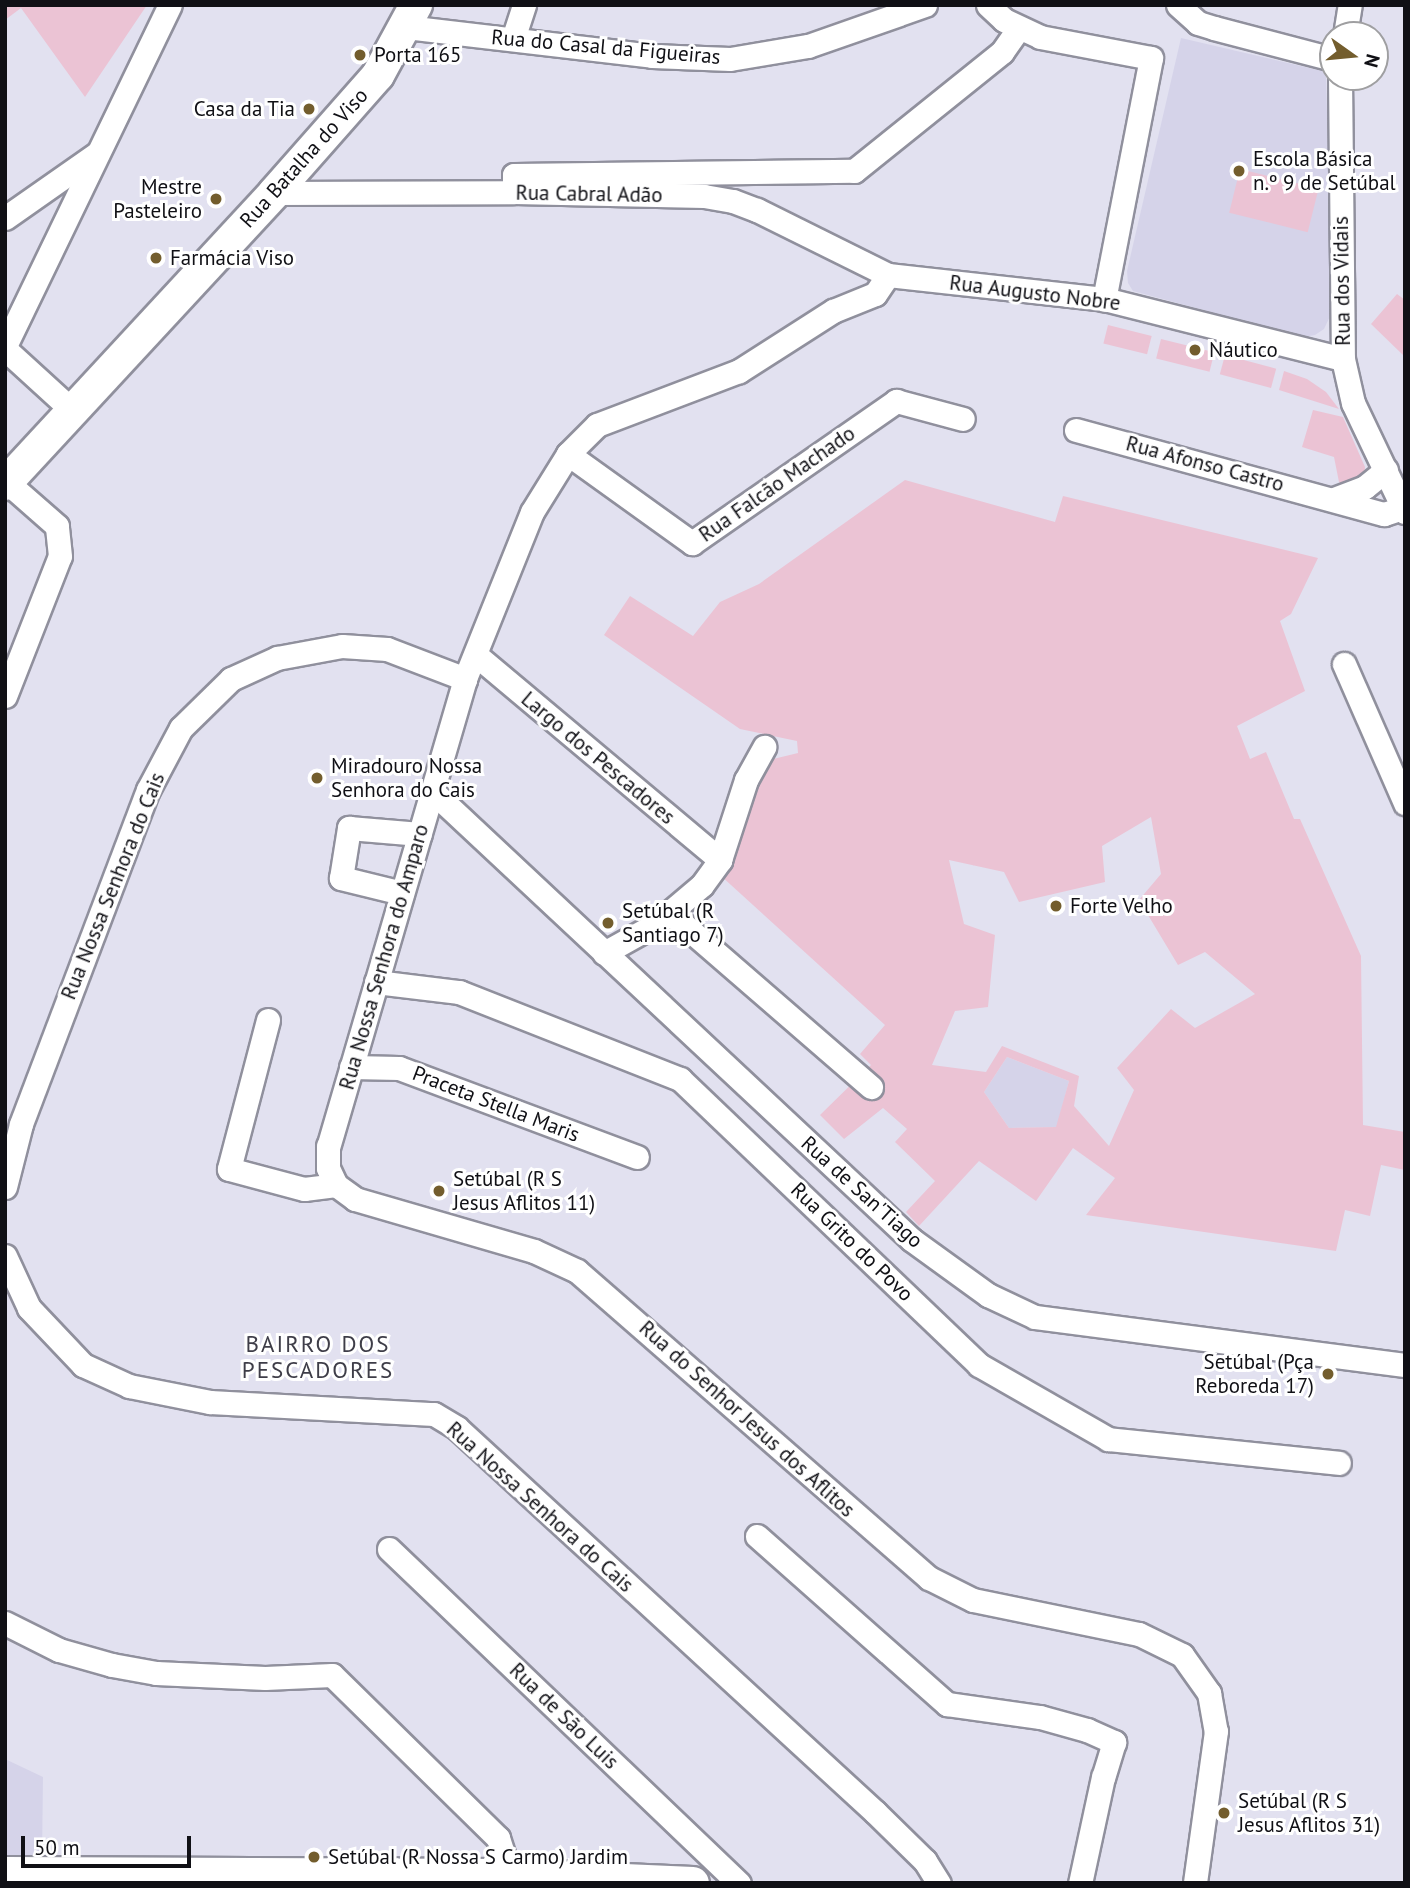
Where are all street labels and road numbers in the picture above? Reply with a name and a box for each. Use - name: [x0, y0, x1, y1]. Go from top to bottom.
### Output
- street label: Rua do Casal da Figueiras: [490, 24, 722, 70]
- street label: Rua Batalha do Viso: [235, 83, 373, 233]
- street label: Rua Cabral Adão: [515, 180, 663, 208]
- street label: Rua dos Vidais: [1328, 216, 1356, 346]
- street label: Rua Augusto Nobre: [948, 270, 1122, 316]
- street label: Rua Falcão Machado: [694, 421, 860, 547]
- street label: Rua Afonso Castro: [1123, 431, 1287, 497]
- street label: Largo dos Pescadores: [516, 686, 680, 830]
- street label: Rua Nossa Senhora do Cais: [56, 769, 170, 1003]
- street label: Rua Nossa Senhora do Amparo: [334, 821, 434, 1093]
- street label: Praceta Stella Maris: [409, 1061, 583, 1147]
- street label: Rua de San'Tiago: [796, 1131, 928, 1253]
- street label: Rua Grito do Povo: [786, 1177, 918, 1307]
- street label: Rua do Senhor Jesus dos Aflitos: [634, 1315, 860, 1523]
- street label: Rua Nossa Senhora do Cais: [441, 1416, 639, 1598]
- street label: Rua de São Luis: [504, 1658, 624, 1774]

